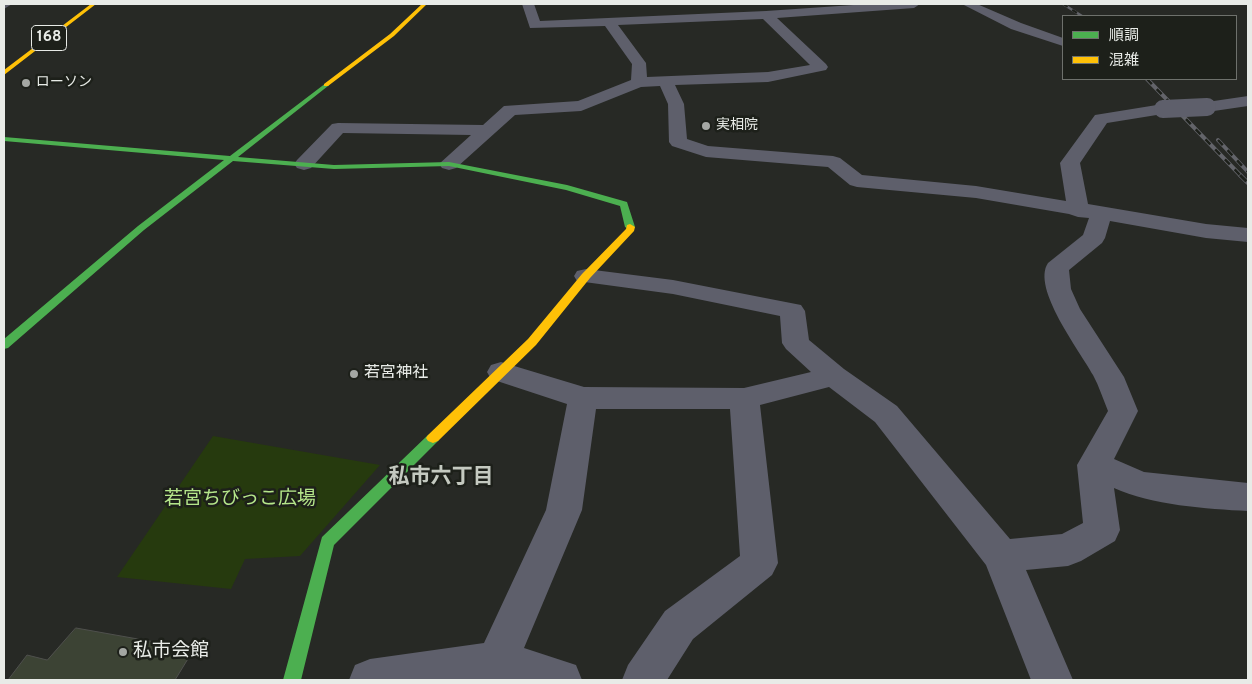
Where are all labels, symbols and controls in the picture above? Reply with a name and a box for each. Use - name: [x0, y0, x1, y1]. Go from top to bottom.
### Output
- legend: [1062, 15, 1237, 80]
- road number: 168: [32, 26, 66, 50]
- text: 順調: [1109, 27, 1139, 46]
- text: 混雑: [1109, 52, 1139, 71]
- place label: ローソン: [36, 75, 92, 91]
- marker: ローソン: [20, 77, 32, 89]
- place label: 実相院: [716, 118, 758, 134]
- marker: 実相院: [700, 120, 712, 132]
- place label: 若宮神社: [364, 364, 428, 384]
- marker: 若宮神社: [348, 368, 360, 380]
- district label: 私市六丁目: [389, 466, 493, 492]
- park label: 若宮ちびっこ広場: [164, 489, 316, 511]
- place label: 私市会館: [133, 641, 209, 663]
- marker: 私市会館: [117, 646, 129, 658]

